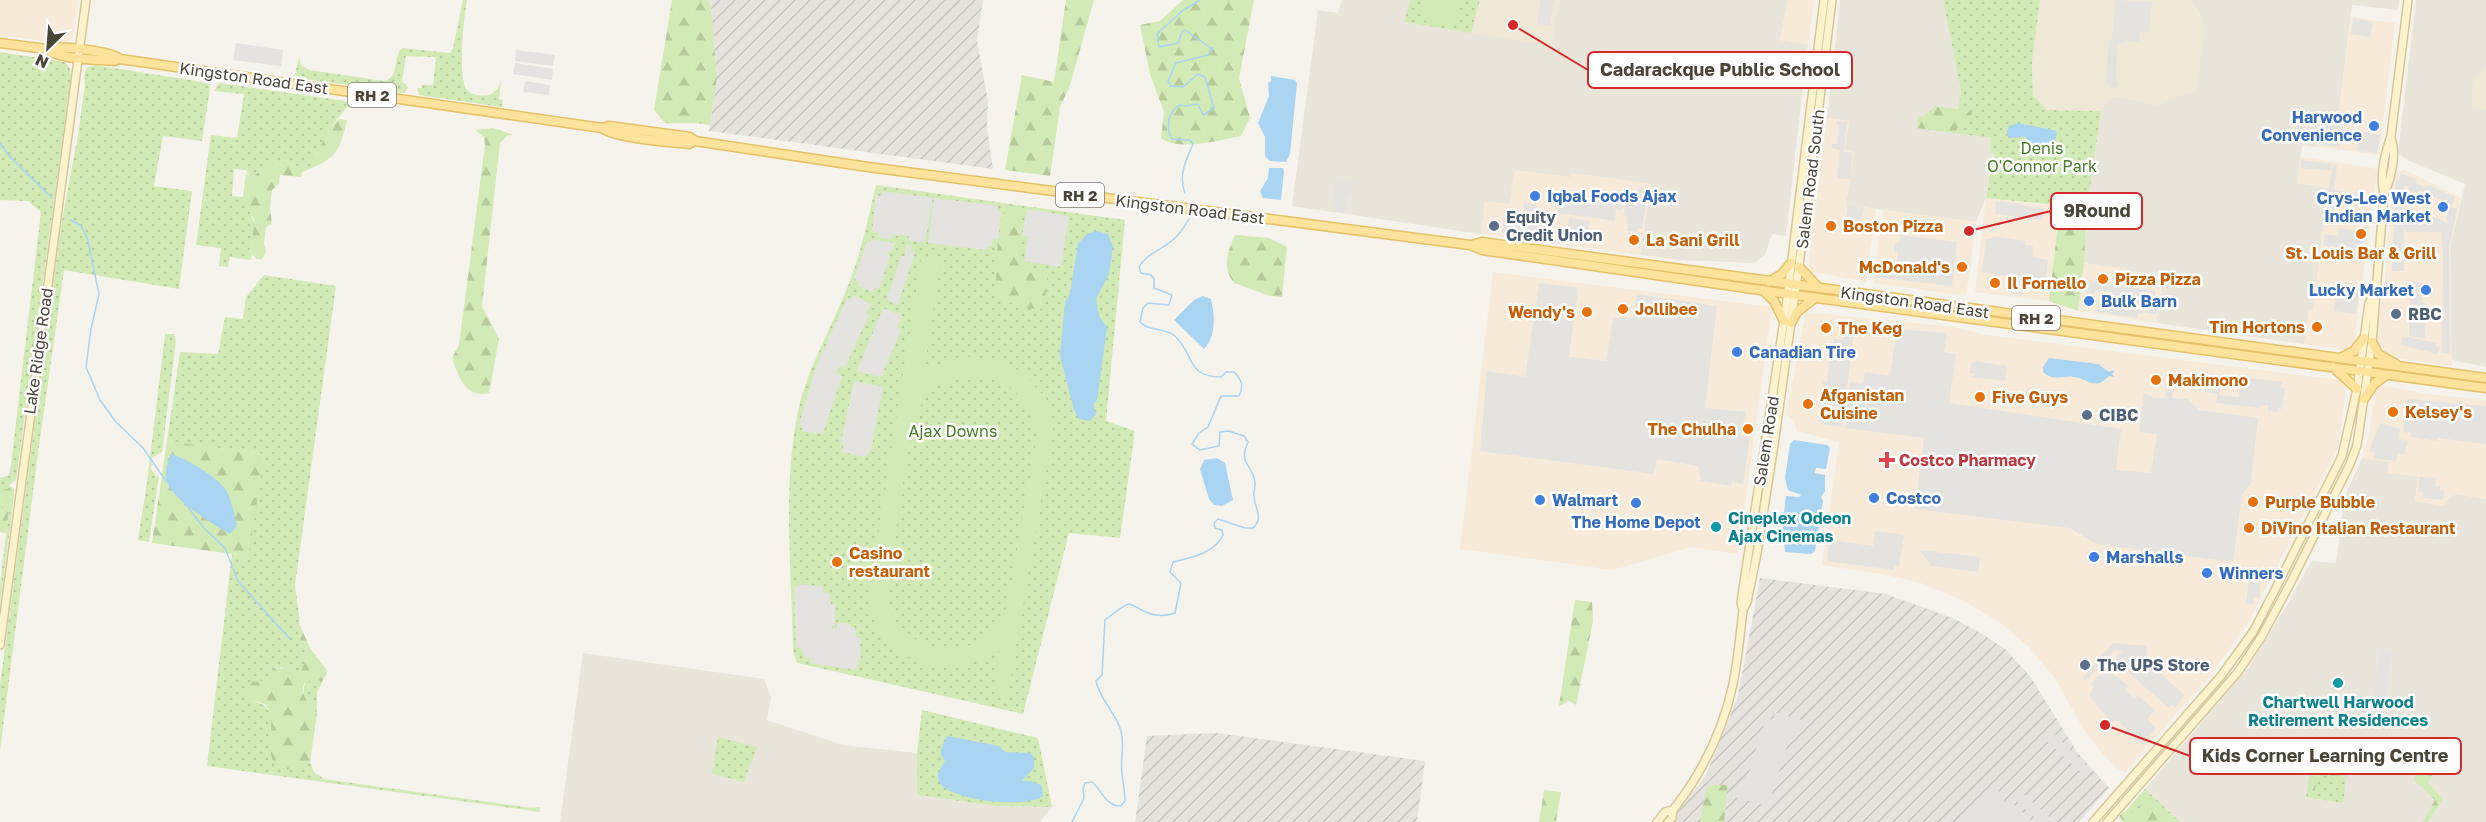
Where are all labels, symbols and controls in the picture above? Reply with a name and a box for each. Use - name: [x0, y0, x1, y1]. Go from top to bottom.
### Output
- north arrow: [18, 18, 78, 78]
- text: N: [32, 50, 51, 73]
- callout: Cadarackque Public School: [1588, 52, 1852, 88]
- street label: Kingston Road East: [178, 58, 330, 98]
- text: Cadarackque Public School: [1600, 58, 1840, 80]
- road number: RH 2: [348, 83, 396, 107]
- place label: Harwood Convenience: [2261, 107, 2362, 145]
- street label: Salem Road South: [1792, 108, 1828, 250]
- marker: Harwood Convenience: [2367, 119, 2381, 133]
- park label: Denis O'Connor Park: [1987, 138, 2097, 176]
- road number: RH 2: [1056, 183, 1104, 207]
- place label: Iqbal Foods Ajax: [1547, 186, 1677, 206]
- place label: Crys-Lee West Indian Market: [2317, 188, 2431, 226]
- marker: Iqbal Foods Ajax: [1528, 189, 1542, 203]
- street label: Kingston Road East: [1114, 190, 1266, 228]
- callout: 9Round: [2051, 193, 2142, 229]
- text: 9Round: [2063, 199, 2131, 221]
- marker: Crys-Lee West Indian Market: [2436, 200, 2450, 214]
- place label: Equity Credit Union: [1506, 207, 1602, 245]
- place label: Boston Pizza: [1843, 216, 1943, 236]
- marker: Equity Credit Union: [1487, 219, 1501, 233]
- marker: Boston Pizza: [1824, 219, 1838, 233]
- marker: St. Louis Bar & Grill: [2354, 227, 2368, 241]
- place label: La Sani Grill: [1646, 230, 1740, 250]
- marker: La Sani Grill: [1627, 233, 1641, 247]
- place label: St. Louis Bar & Grill: [2285, 243, 2437, 263]
- place label: McDonald's: [1859, 257, 1950, 277]
- marker: McDonald's: [1955, 260, 1969, 274]
- place label: Pizza Pizza: [2115, 269, 2201, 289]
- marker: Pizza Pizza: [2096, 272, 2110, 286]
- place label: Il Fornello: [2007, 273, 2087, 293]
- marker: Il Fornello: [1988, 276, 2002, 290]
- place label: Lucky Market: [2309, 280, 2414, 300]
- street label: Kingston Road East: [1839, 282, 1991, 322]
- marker: Lucky Market: [2419, 283, 2433, 297]
- street label: Lake Ridge Road: [19, 286, 57, 416]
- place label: Bulk Barn: [2101, 291, 2177, 311]
- marker: Bulk Barn: [2082, 294, 2096, 308]
- place label: Jollibee: [1635, 299, 1698, 319]
- place label: Wendy's: [1508, 302, 1575, 322]
- marker: Jollibee: [1616, 302, 1630, 316]
- place label: RBC: [2408, 304, 2442, 324]
- marker: Wendy's: [1580, 305, 1594, 319]
- road number: RH 2: [2012, 306, 2060, 330]
- marker: RBC: [2389, 307, 2403, 321]
- place label: Tim Hortons: [2209, 317, 2305, 337]
- place label: The Keg: [1838, 318, 1902, 338]
- marker: Tim Hortons: [2310, 320, 2324, 334]
- marker: The Keg: [1819, 321, 1833, 335]
- place label: Canadian Tire: [1749, 342, 1856, 362]
- marker: Canadian Tire: [1730, 345, 1744, 359]
- place label: Makimono: [2168, 370, 2248, 390]
- marker: Makimono: [2149, 373, 2163, 387]
- place label: Afganistan Cuisine: [1820, 385, 1904, 423]
- place label: Five Guys: [1992, 387, 2068, 407]
- marker: Five Guys: [1973, 390, 1987, 404]
- street label: Salem Road: [1749, 395, 1783, 487]
- marker: Afganistan Cuisine: [1801, 397, 1815, 411]
- place label: Kelsey's: [2405, 402, 2472, 422]
- place label: CIBC: [2099, 405, 2138, 425]
- marker: Kelsey's: [2386, 405, 2400, 419]
- marker: CIBC: [2080, 408, 2094, 422]
- place label: The Chulha: [1648, 419, 1736, 439]
- park label: Ajax Downs: [909, 421, 997, 441]
- marker: The Chulha: [1741, 422, 1755, 436]
- place label: Costco Pharmacy: [1899, 450, 2036, 470]
- marker: Costco Pharmacy: [1880, 453, 1894, 467]
- place label: Costco: [1886, 488, 1941, 508]
- place label: Walmart: [1552, 490, 1618, 510]
- marker: Costco: [1867, 491, 1881, 505]
- place label: Purple Bubble: [2265, 492, 2375, 512]
- marker: Walmart: [1533, 493, 1547, 507]
- marker: Purple Bubble: [2246, 495, 2260, 509]
- marker: The Home Depot: [1629, 496, 1643, 510]
- place label: Cineplex Odeon Ajax Cinemas: [1728, 508, 1851, 546]
- place label: The Home Depot: [1571, 512, 1701, 532]
- place label: DiVino Italian Restaurant: [2261, 518, 2455, 538]
- marker: Cineplex Odeon Ajax Cinemas: [1709, 520, 1723, 534]
- marker: DiVino Italian Restaurant: [2242, 521, 2256, 535]
- place label: Casino restaurant: [849, 543, 930, 581]
- place label: Marshalls: [2106, 547, 2183, 567]
- marker: Marshalls: [2087, 550, 2101, 564]
- marker: Casino restaurant: [830, 555, 844, 569]
- place label: Winners: [2219, 563, 2283, 583]
- marker: Winners: [2200, 566, 2214, 580]
- place label: The UPS Store: [2097, 655, 2210, 675]
- marker: The UPS Store: [2078, 658, 2092, 672]
- marker: Chartwell Harwood Retirement Residences: [2331, 676, 2345, 690]
- place label: Chartwell Harwood Retirement Residences: [2248, 692, 2428, 730]
- callout: Kids Corner Learning Centre: [2190, 738, 2461, 774]
- text: Kids Corner Learning Centre: [2202, 744, 2449, 766]

